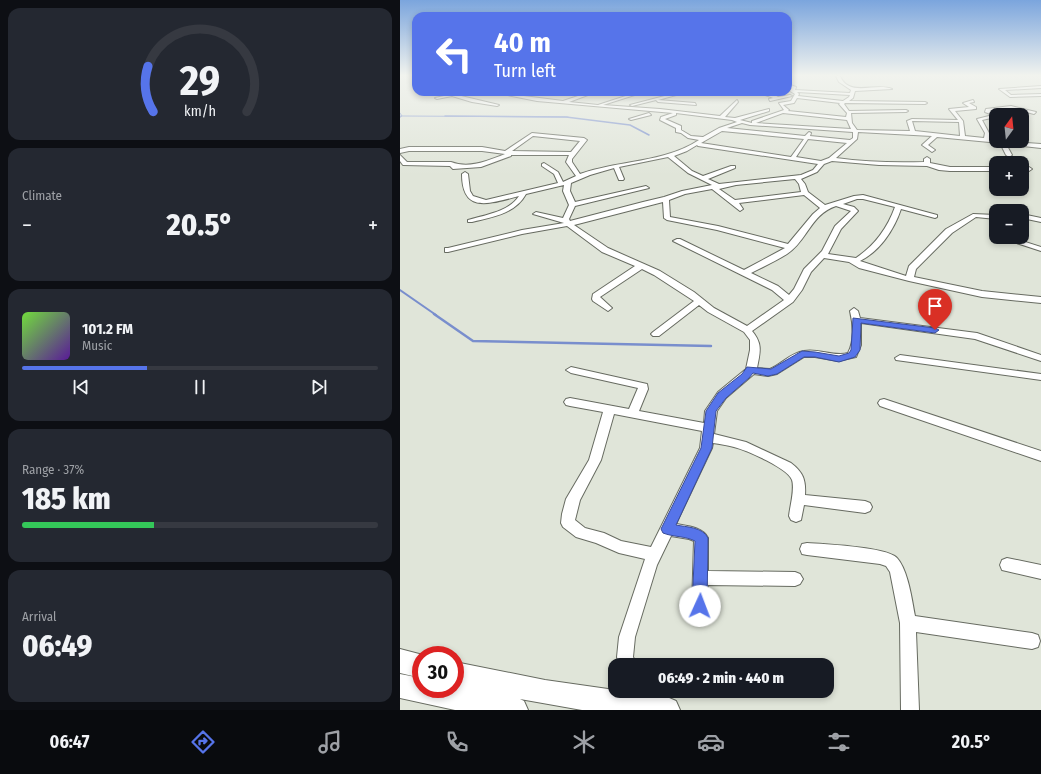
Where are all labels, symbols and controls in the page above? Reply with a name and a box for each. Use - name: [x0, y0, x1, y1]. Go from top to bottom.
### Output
- text: 40 m: [494, 26, 551, 59]
- icon: left: [428, 28, 480, 80]
- text: 29: [179, 56, 220, 106]
- text: Turn left: [494, 60, 556, 82]
- text: km/h: [184, 103, 216, 120]
- north arrow: [989, 108, 1029, 148]
- map controls: [989, 108, 1029, 244]
- button: +: [989, 156, 1029, 196]
- text: Climate: [22, 188, 62, 203]
- button: −: [989, 204, 1029, 244]
- text: 20.5°: [167, 207, 233, 243]
- text: −: [22, 212, 32, 239]
- text: +: [368, 212, 378, 239]
- pin: [918, 289, 952, 330]
- icon: arrive: [924, 295, 946, 317]
- text: 101.2 FM: [82, 320, 133, 338]
- text: Music: [82, 338, 112, 353]
- icon: previous: [70, 376, 92, 398]
- icon: pause: [189, 376, 211, 398]
- icon: next: [308, 376, 330, 398]
- text: Range · 37%: [22, 462, 84, 477]
- text: 185 km: [22, 481, 111, 517]
- position arrow: [679, 585, 721, 627]
- text: Arrival: [22, 609, 56, 624]
- text: 06:49: [22, 628, 92, 664]
- speed limit sign: 30: [412, 646, 464, 698]
- text: 06:49 · 2 min · 440 m: [658, 669, 784, 687]
- icon: directions: [189, 728, 217, 756]
- icon: music: [316, 728, 344, 756]
- icon: phone: [443, 728, 471, 756]
- icon: climate: [570, 728, 598, 756]
- icon: car: [697, 728, 725, 756]
- icon: filters: [825, 728, 853, 756]
- text: 06:47: [50, 731, 89, 753]
- text: 20.5°: [952, 731, 991, 753]

